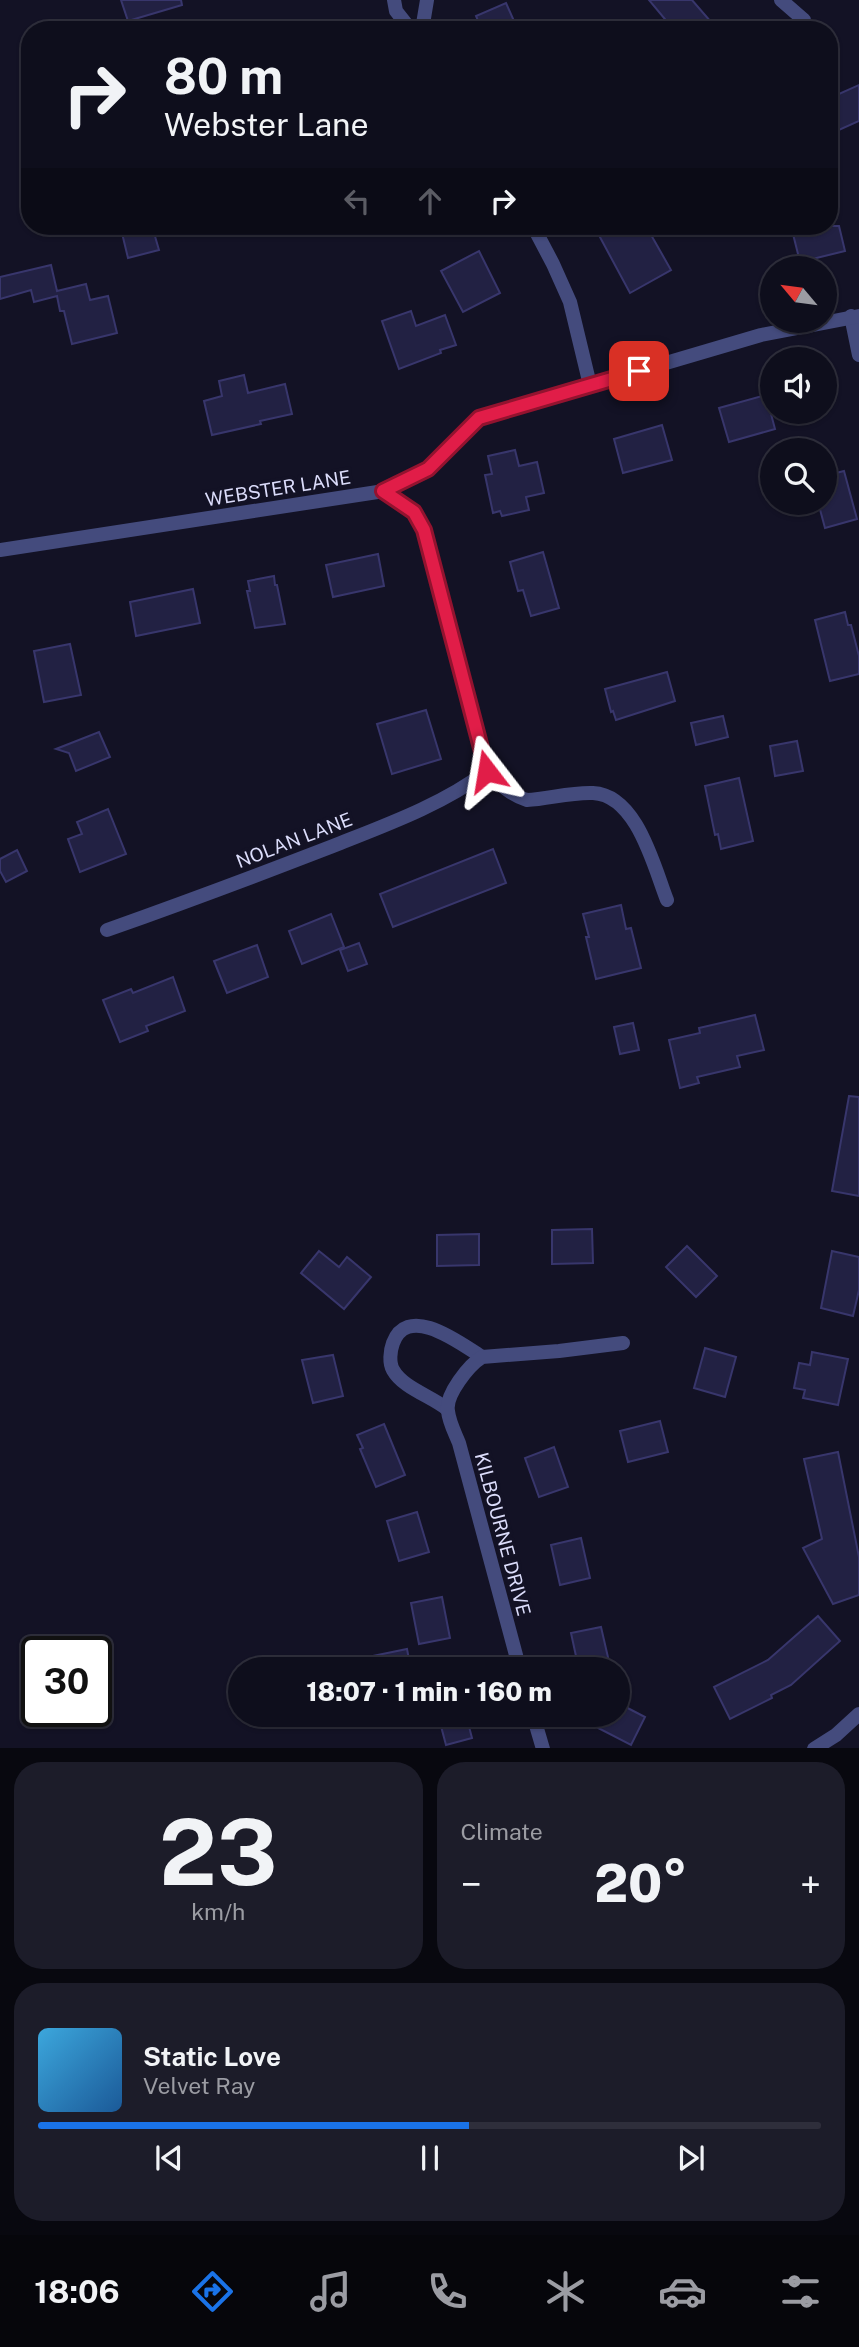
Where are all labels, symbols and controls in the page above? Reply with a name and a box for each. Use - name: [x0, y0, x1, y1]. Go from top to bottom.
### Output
- text: 80 m: [164, 47, 283, 105]
- icon: right: [49, 49, 140, 140]
- text: Webster Lane: [164, 106, 369, 143]
- icon: left: [338, 182, 376, 220]
- icon: ahead: [411, 182, 449, 220]
- icon: right: [484, 182, 522, 220]
- north arrow: [760, 256, 836, 332]
- map controls: [760, 256, 837, 515]
- pin: [609, 341, 669, 401]
- button: sound: [760, 347, 837, 424]
- icon: arrive: [620, 352, 658, 390]
- button: search: [760, 438, 837, 515]
- street label: WEBSTER LANE: [204, 466, 352, 510]
- position arrow: [450, 734, 524, 808]
- street label: NOLAN LANE: [233, 808, 355, 872]
- street label: KILBOURNE DRIVE: [471, 1450, 535, 1618]
- speed limit sign: 30: [21, 1636, 112, 1727]
- text: 18:07 · 1 min · 160 m: [306, 1676, 552, 1707]
- text: 23: [159, 1799, 277, 1905]
- text: Climate: [461, 1818, 543, 1845]
- text: 20°: [594, 1853, 687, 1914]
- text: −: [461, 1862, 482, 1907]
- text: +: [800, 1862, 821, 1907]
- text: km/h: [191, 1898, 245, 1925]
- text: Static Love: [143, 2041, 281, 2072]
- text: Velvet Ray: [143, 2072, 255, 2099]
- icon: previous: [150, 2139, 188, 2177]
- icon: pause: [411, 2139, 449, 2177]
- icon: next: [672, 2139, 710, 2177]
- icon: directions: [188, 2267, 237, 2316]
- icon: music: [306, 2267, 355, 2316]
- icon: phone: [423, 2267, 472, 2316]
- icon: climate: [541, 2267, 590, 2316]
- icon: car: [658, 2267, 707, 2316]
- icon: filters: [776, 2267, 825, 2316]
- text: 18:06: [34, 2273, 120, 2310]

